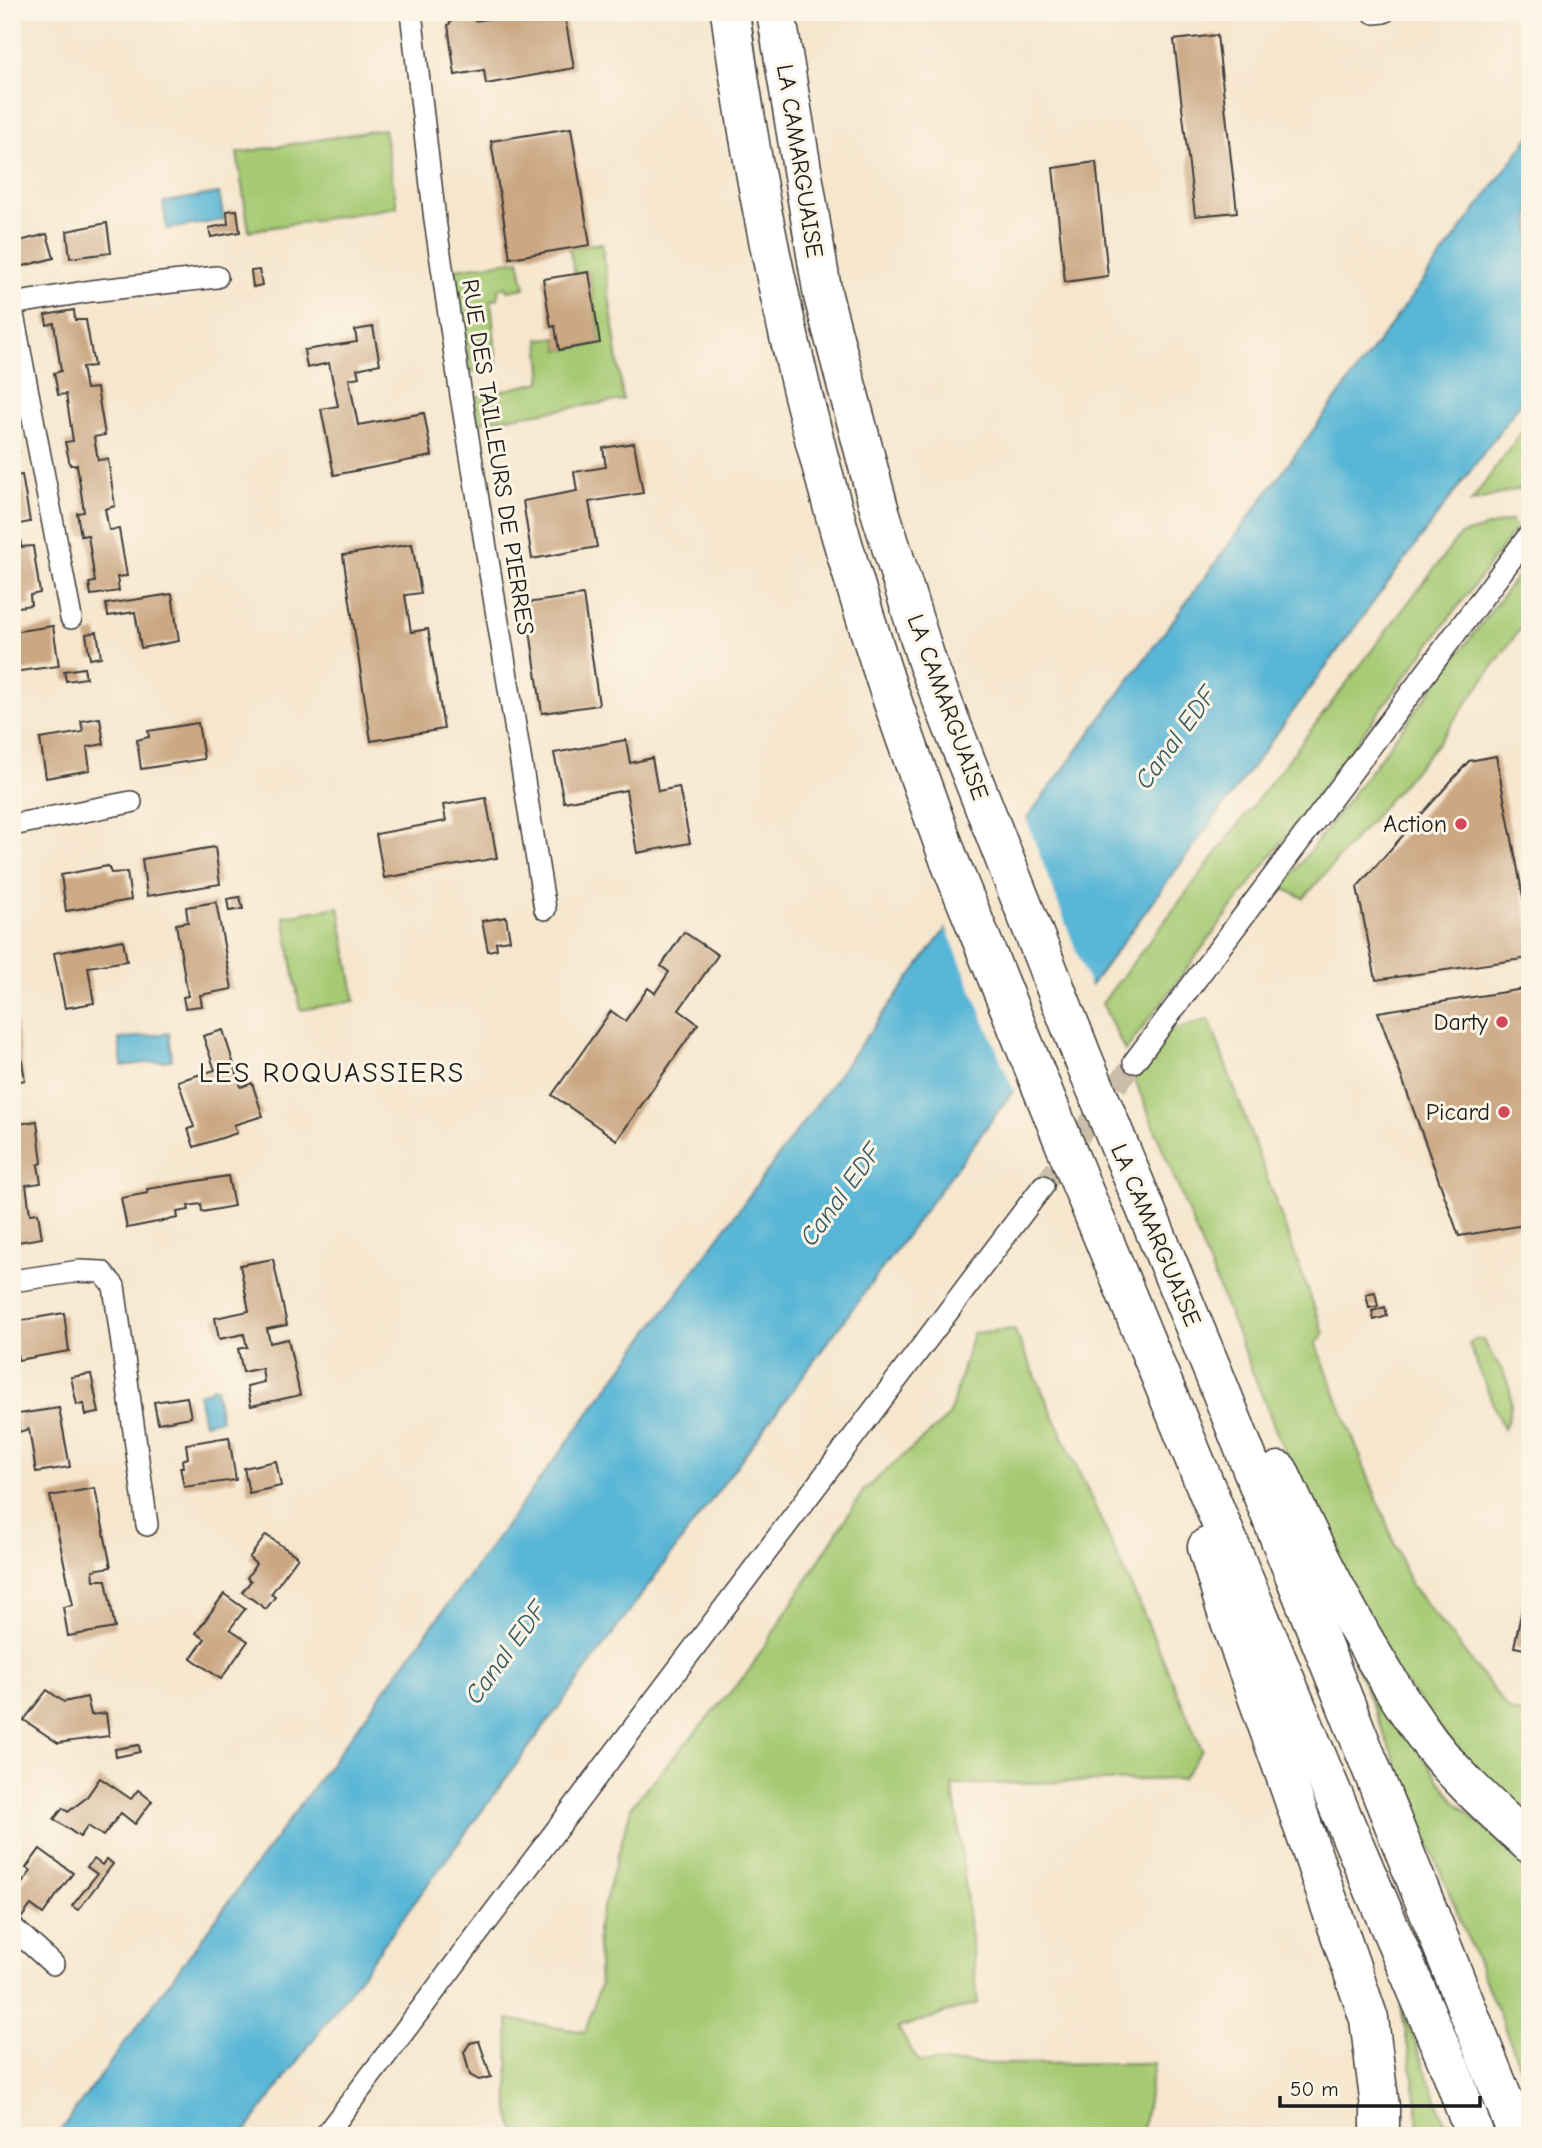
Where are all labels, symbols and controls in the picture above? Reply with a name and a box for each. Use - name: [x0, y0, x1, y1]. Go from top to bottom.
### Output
- street label: LA CAMARGUAISE: [771, 62, 829, 260]
- street label: RUE DES TAILLEURS DE PIERRES: [456, 277, 540, 637]
- street label: LA CAMARGUAISE: [901, 610, 995, 804]
- water label: Canal EDF: [1129, 679, 1225, 795]
- place label: Action: [1383, 810, 1447, 838]
- marker: Action: [1453, 816, 1469, 832]
- place label: Darty: [1433, 1008, 1488, 1036]
- marker: Darty: [1494, 1014, 1510, 1030]
- district label: LES ROQUASSIERS: [199, 1057, 465, 1089]
- place label: Picard: [1426, 1098, 1490, 1126]
- marker: Picard: [1496, 1104, 1512, 1120]
- water label: Canal EDF: [794, 1136, 890, 1252]
- street label: LA CAMARGUAISE: [1105, 1140, 1207, 1330]
- water label: Canal EDF: [459, 1594, 555, 1710]
- scale bar: [1280, 2064, 1479, 2108]
- text: 50 m: [1290, 2077, 1339, 2101]

